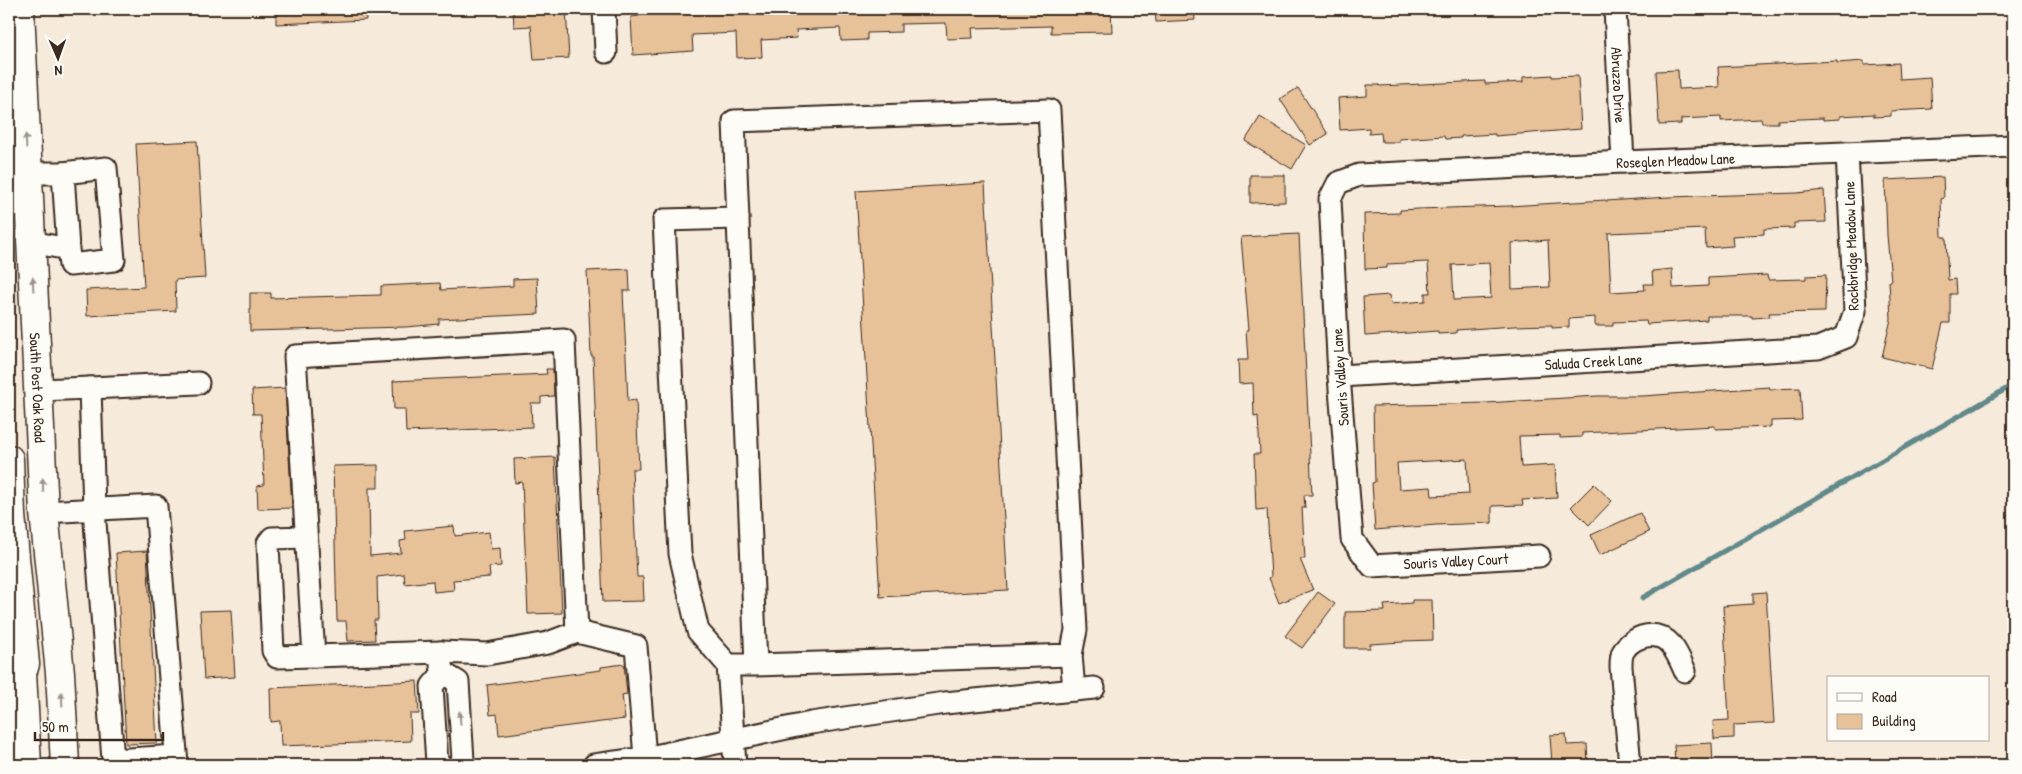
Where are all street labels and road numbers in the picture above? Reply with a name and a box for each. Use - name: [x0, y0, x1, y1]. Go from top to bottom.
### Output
- street label: Abruzzo Drive: [1606, 46, 1631, 123]
- street label: Roseglen Meadow Lane: [1616, 147, 1735, 173]
- street label: Rockbridge Meadow Lane: [1838, 181, 1864, 311]
- street label: Souris Valley Lane: [1326, 327, 1354, 427]
- street label: South Post Oak Road: [25, 332, 51, 443]
- street label: Saluda Creek Lane: [1544, 348, 1643, 374]
- street label: Souris Valley Court: [1403, 548, 1510, 574]

